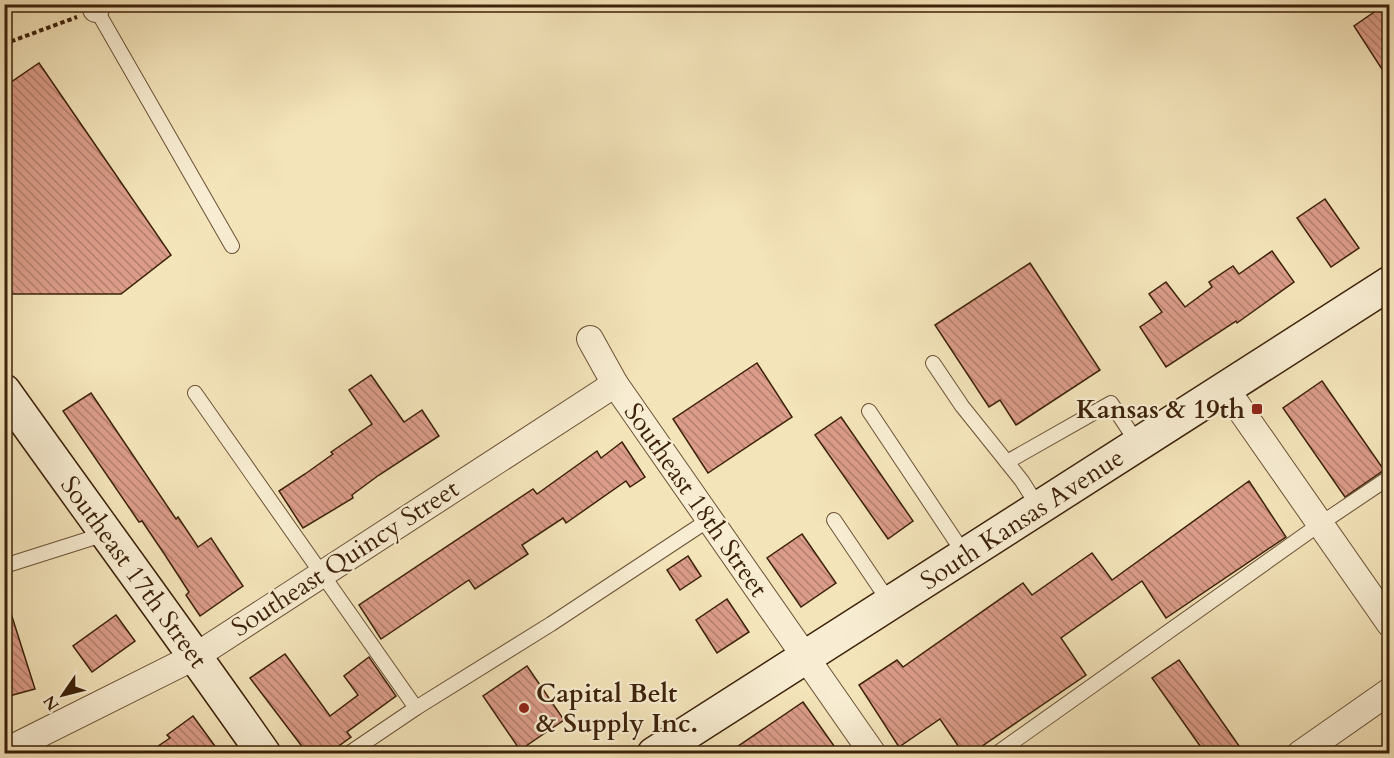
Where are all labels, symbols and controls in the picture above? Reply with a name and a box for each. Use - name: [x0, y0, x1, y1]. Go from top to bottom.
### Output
- place label: Kansas & 19th: [1076, 392, 1245, 427]
- street label: Southeast 18th Street: [616, 396, 776, 604]
- marker: Kansas & 19th: [1250, 402, 1264, 416]
- street label: South Kansas Avenue: [913, 440, 1131, 598]
- street label: Southeast 17th Street: [52, 469, 216, 675]
- street label: Southeast Quincy Street: [224, 471, 466, 645]
- north arrow: [33, 665, 93, 725]
- place label: Capital Belt & Supply Inc.: [536, 676, 698, 741]
- text: N: [38, 691, 65, 715]
- marker: Capital Belt & Supply Inc.: [517, 701, 531, 715]

